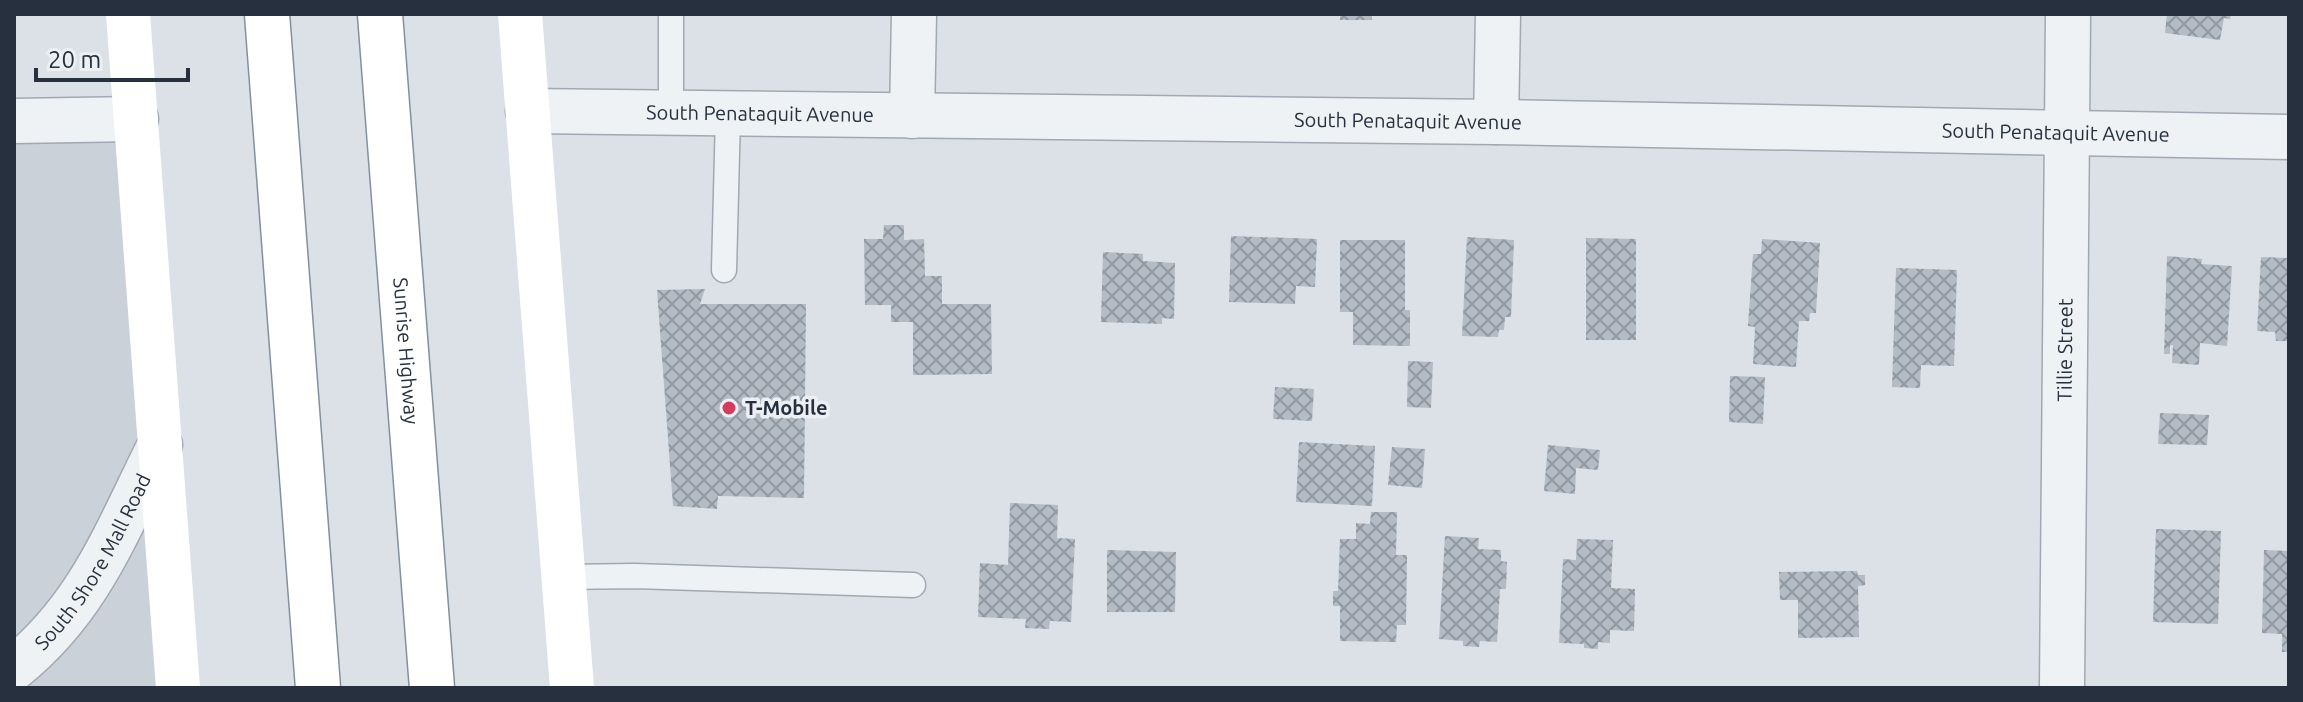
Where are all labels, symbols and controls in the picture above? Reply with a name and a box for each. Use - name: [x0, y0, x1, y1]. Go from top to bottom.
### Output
- scale bar: [36, 32, 188, 82]
- text: 20 m: [48, 46, 101, 73]
- street label: South Penataquit Avenue: [646, 100, 874, 126]
- street label: South Penataquit Avenue: [1294, 108, 1522, 133]
- street label: South Penataquit Avenue: [1942, 118, 2170, 146]
- street label: Sunrise Highway: [389, 277, 424, 426]
- street label: Tillie Street: [2053, 298, 2076, 402]
- place label: T-Mobile: [745, 396, 827, 419]
- marker: T-Mobile: [720, 399, 738, 417]
- street label: South Shore Mall Road: [30, 470, 155, 654]

